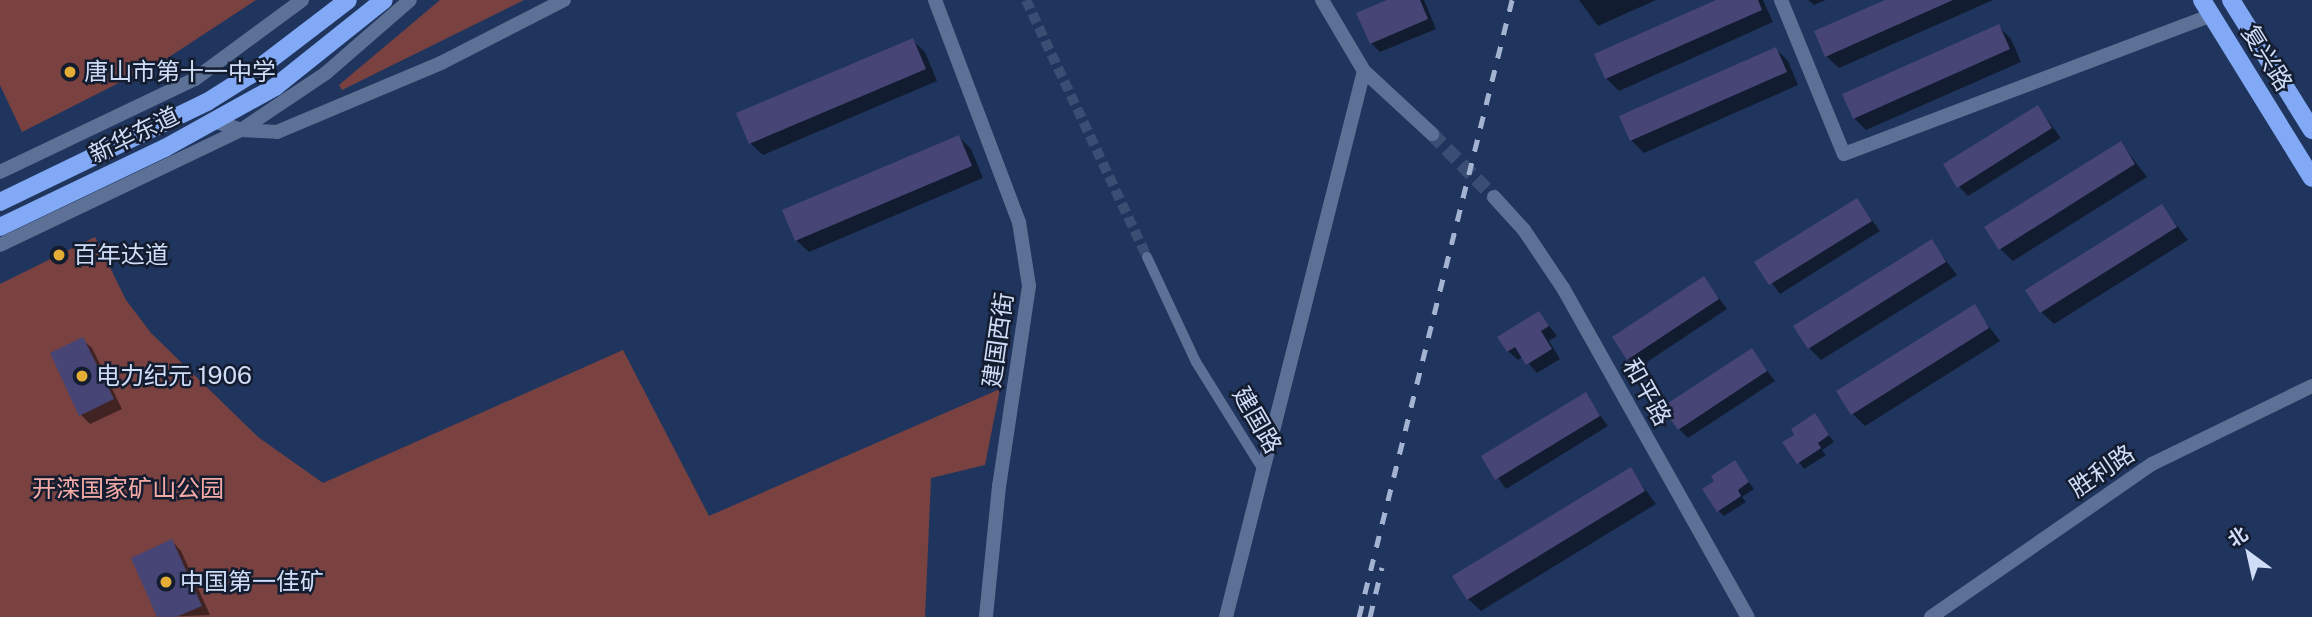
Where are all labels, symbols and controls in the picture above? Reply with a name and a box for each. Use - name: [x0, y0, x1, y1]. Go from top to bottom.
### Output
- street label: 复兴路: [2236, 20, 2298, 96]
- place label: 唐山市第十一中学: [84, 58, 276, 86]
- marker: 唐山市第十一中学: [62, 64, 78, 80]
- street label: 新华东道: [85, 101, 183, 169]
- place label: 百年达道: [73, 241, 169, 269]
- marker: 百年达道: [51, 247, 67, 263]
- street label: 建国西街: [977, 290, 1019, 390]
- street label: 和平路: [1617, 354, 1677, 430]
- place label: 电力纪元 1906: [96, 362, 252, 390]
- marker: 电力纪元 1906: [74, 368, 90, 384]
- street label: 建国路: [1227, 382, 1287, 458]
- street label: 胜利路: [2064, 439, 2140, 503]
- park label: 开滦国家矿山公园: [32, 475, 224, 503]
- north arrow: [2214, 519, 2284, 589]
- text: 北: [2224, 522, 2252, 551]
- place label: 中国第一佳矿: [180, 568, 324, 596]
- marker: 中国第一佳矿: [158, 574, 174, 590]

